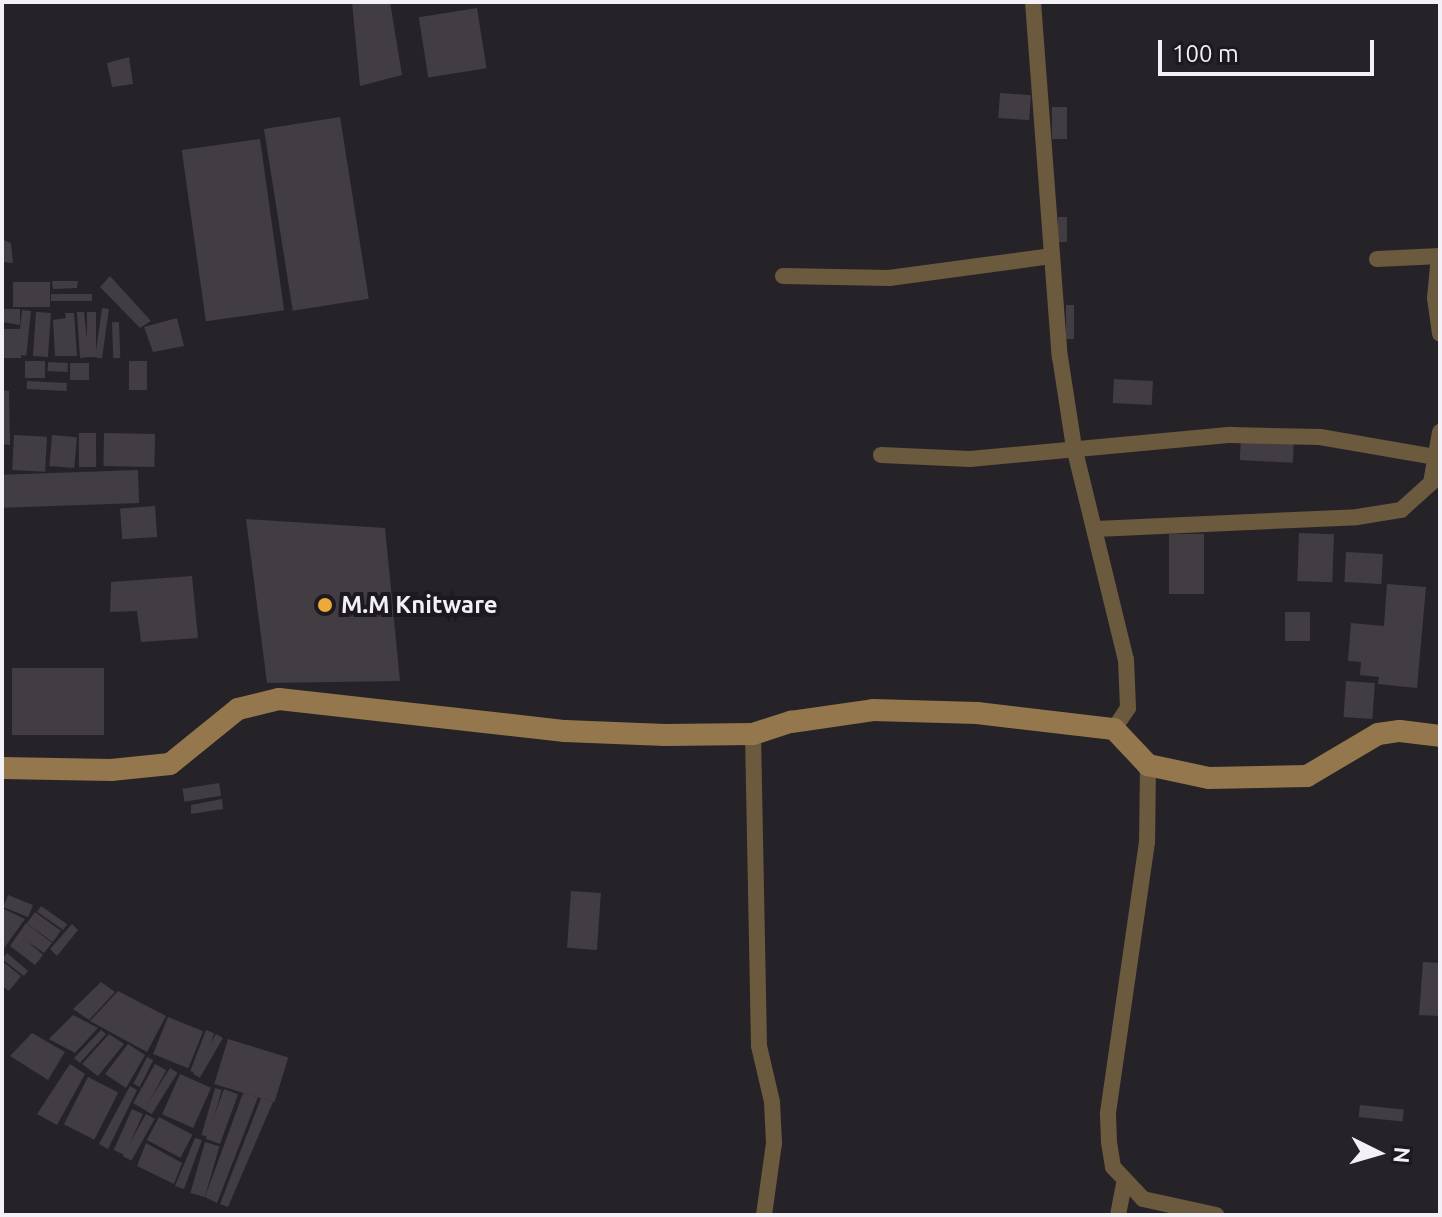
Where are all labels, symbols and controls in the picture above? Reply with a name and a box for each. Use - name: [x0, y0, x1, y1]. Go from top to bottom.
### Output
- scale bar: [1162, 24, 1378, 74]
- text: 100 m: [1172, 40, 1239, 67]
- place label: M.M Knitware: [341, 591, 498, 619]
- marker: M.M Knitware: [316, 596, 334, 614]
- north arrow: [1338, 1113, 1418, 1193]
- text: N: [1389, 1146, 1416, 1164]

